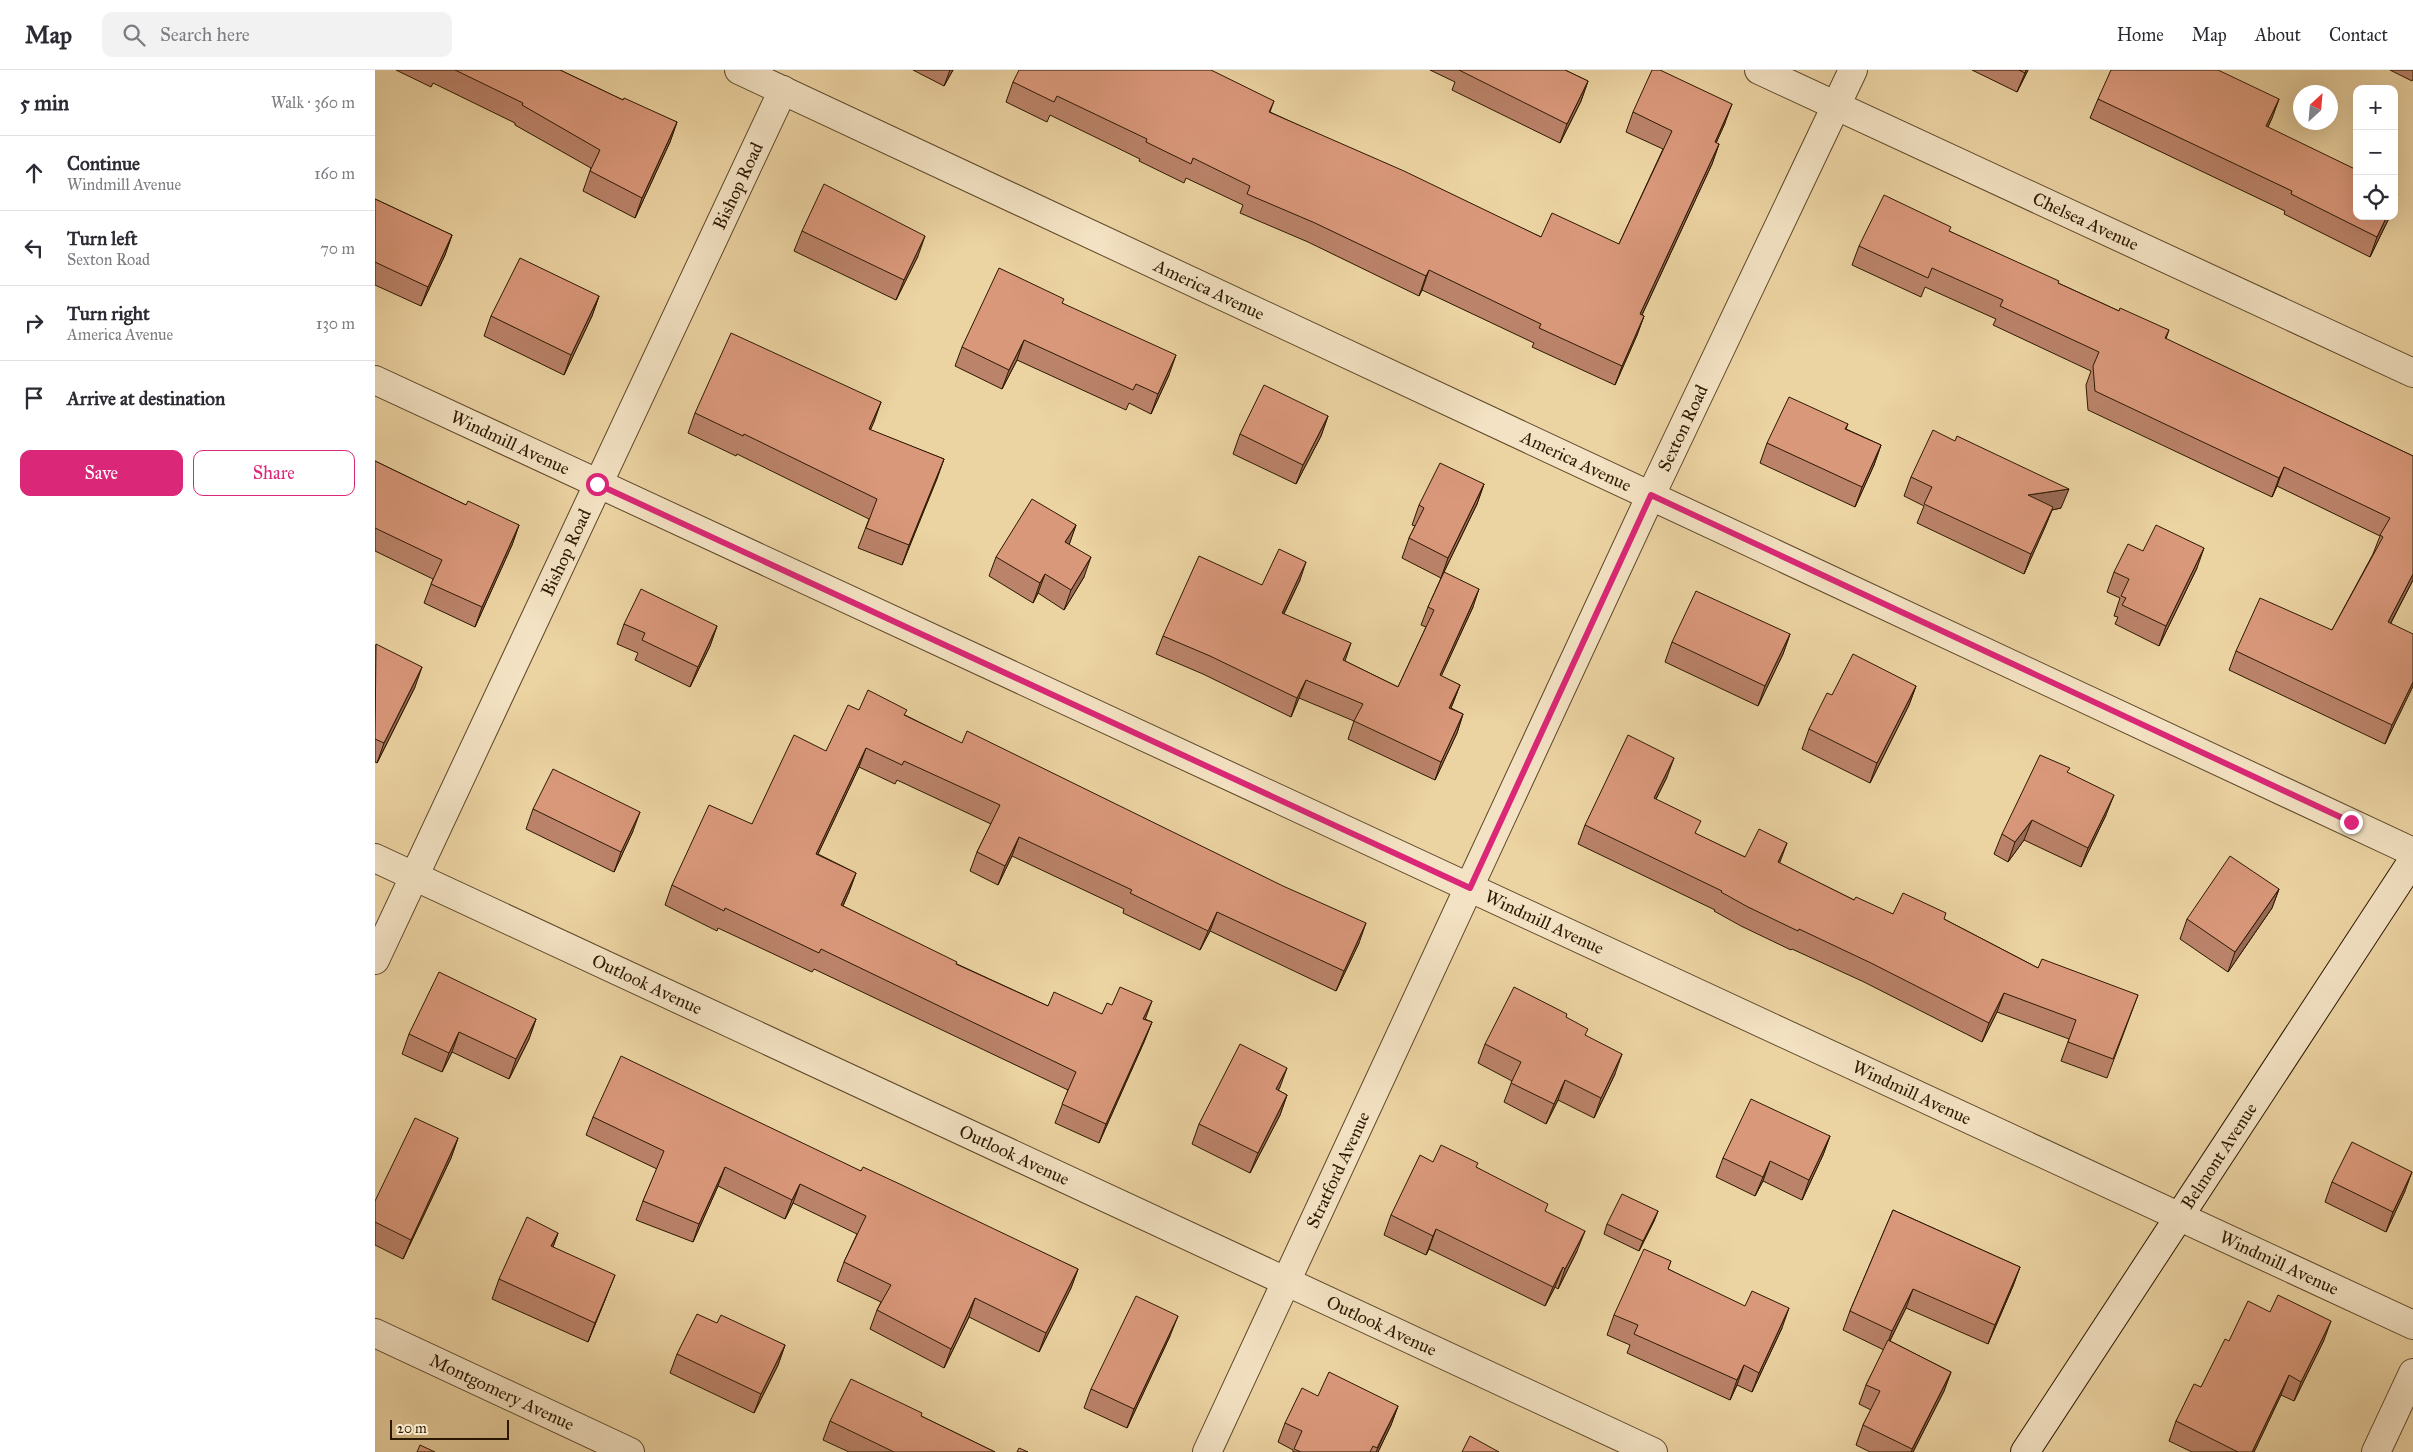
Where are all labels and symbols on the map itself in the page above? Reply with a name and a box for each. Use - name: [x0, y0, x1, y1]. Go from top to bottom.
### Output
- north arrow: [2293, 85, 2338, 130]
- street label: Bishop Road: [708, 139, 768, 233]
- street label: Chelsea Avenue: [2029, 187, 2142, 255]
- street label: America Avenue: [1150, 254, 1268, 325]
- street label: Sexton Road: [1653, 381, 1713, 475]
- street label: Windmill Avenue: [447, 406, 573, 480]
- street label: America Avenue: [1516, 425, 1635, 496]
- route start: [586, 473, 609, 496]
- street label: Bishop Road: [536, 505, 596, 600]
- route end: [2340, 811, 2363, 834]
- street label: Windmill Avenue: [1481, 885, 1607, 959]
- street label: Outlook Avenue: [588, 949, 706, 1020]
- street label: Windmill Avenue: [1849, 1056, 1975, 1130]
- street label: Belmont Avenue: [2176, 1099, 2262, 1213]
- street label: Stratford Avenue: [1301, 1108, 1374, 1232]
- street label: Outlook Avenue: [956, 1120, 1073, 1190]
- street label: Windmill Avenue: [2216, 1226, 2342, 1300]
- street label: Outlook Avenue: [1323, 1291, 1440, 1361]
- street label: Montgomery Avenue: [426, 1349, 578, 1435]
- scale bar: [390, 1417, 509, 1440]

